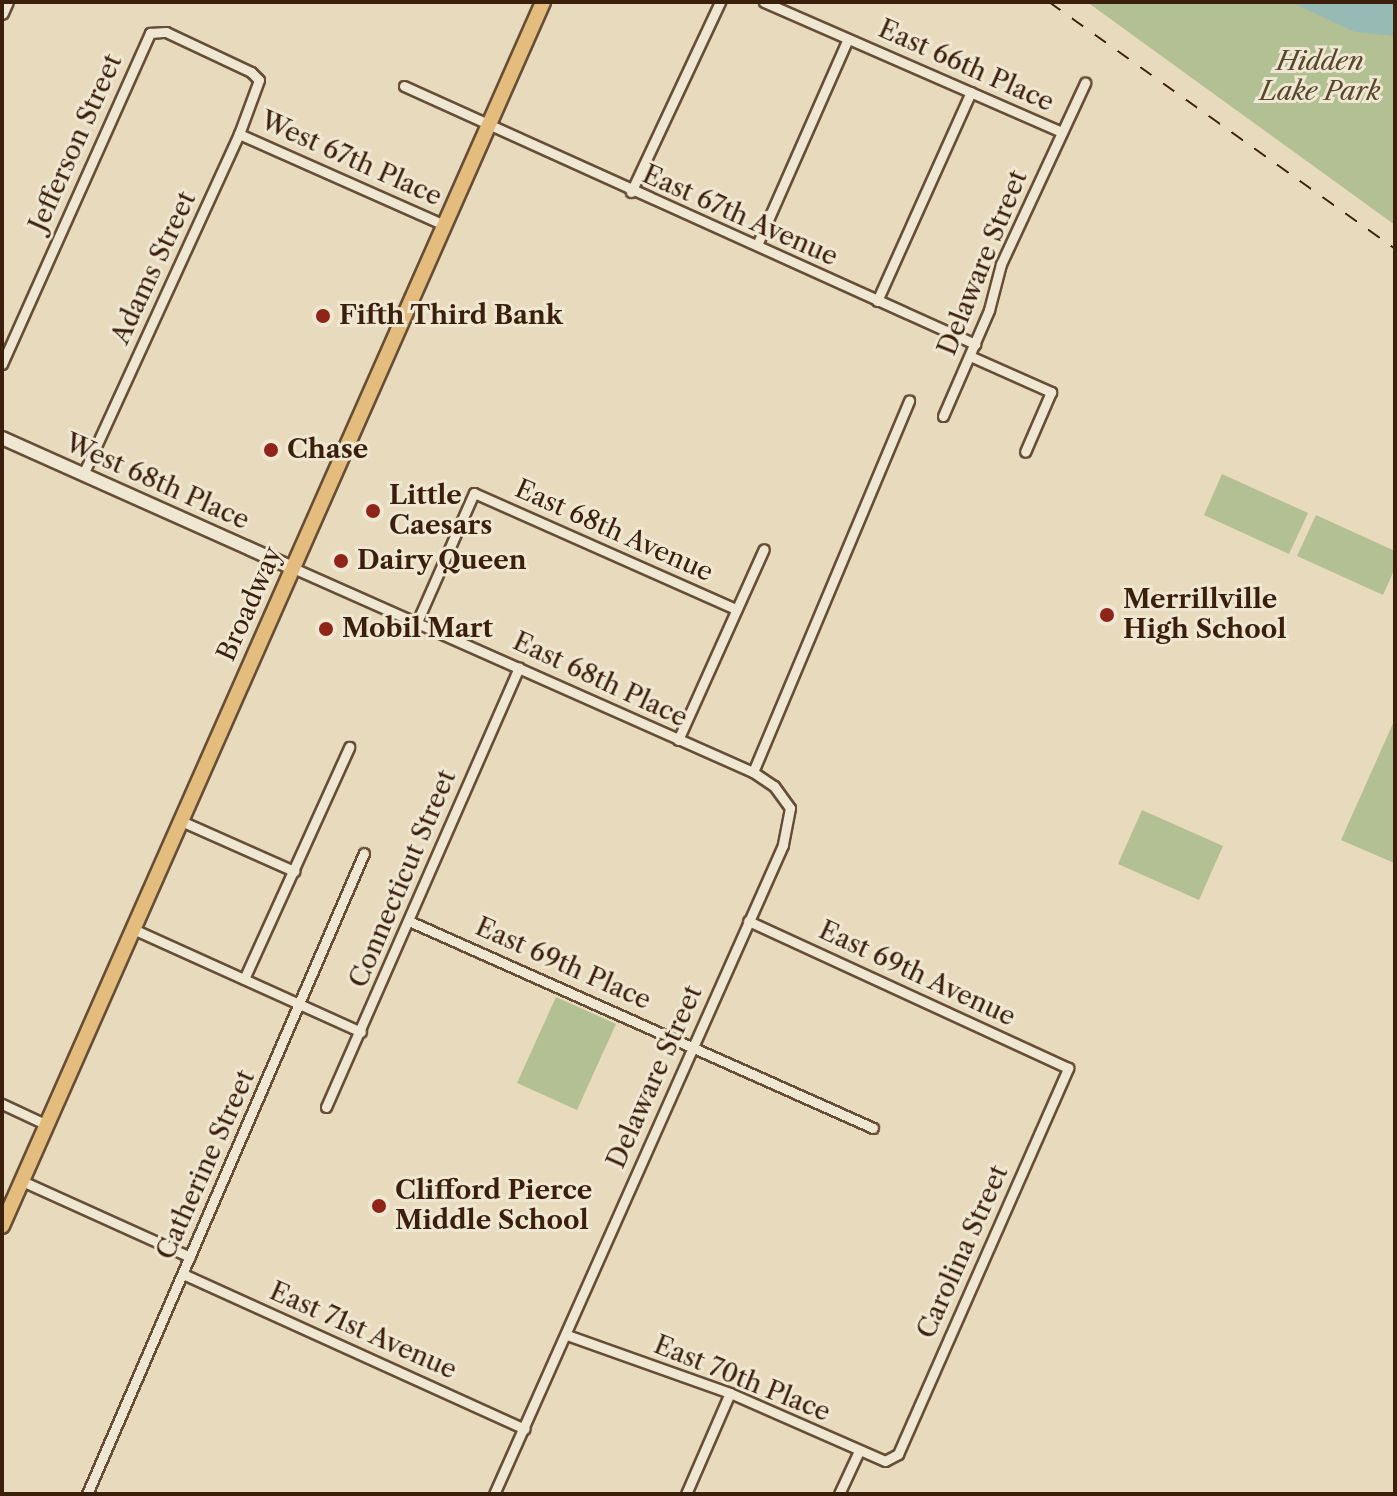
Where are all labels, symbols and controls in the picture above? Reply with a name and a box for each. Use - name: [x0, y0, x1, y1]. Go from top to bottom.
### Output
- street label: East 66th Place: [874, 13, 1058, 119]
- park label: Hidden Lake Park: [1260, 46, 1380, 108]
- street label: Jefferson Street: [23, 50, 129, 236]
- street label: West 67th Place: [256, 105, 446, 213]
- street label: East 67th Avenue: [637, 159, 843, 273]
- street label: Delaware Street: [932, 166, 1034, 360]
- street label: Adams Street: [105, 187, 203, 349]
- place label: Fifth Third Bank: [339, 300, 564, 332]
- marker: Fifth Third Bank: [314, 307, 332, 325]
- street label: West 68th Place: [60, 427, 254, 537]
- place label: Chase: [287, 434, 368, 466]
- marker: Chase: [262, 441, 280, 459]
- street label: East 68th Avenue: [510, 473, 718, 589]
- place label: Little Caesars: [389, 480, 492, 542]
- marker: Little Caesars: [364, 502, 382, 520]
- street label: Broadway: [211, 542, 289, 666]
- place label: Dairy Queen: [357, 545, 527, 577]
- marker: Dairy Queen: [332, 552, 350, 570]
- place label: Merrillville High School: [1123, 584, 1286, 646]
- marker: Merrillville High School: [1098, 606, 1116, 624]
- place label: Mobil Mart: [342, 613, 493, 645]
- marker: Mobil Mart: [317, 620, 335, 638]
- street label: East 68th Place: [508, 626, 692, 734]
- street label: Connecticut Street: [343, 766, 463, 992]
- street label: East 69th Place: [471, 911, 655, 1017]
- street label: East 69th Avenue: [813, 915, 1021, 1033]
- street label: Delaware Street: [601, 981, 709, 1173]
- street label: Catherine Street: [150, 1065, 262, 1265]
- street label: Carolina Street: [911, 1160, 1015, 1344]
- place label: Clifford Pierce Middle School: [395, 1175, 592, 1236]
- marker: Clifford Pierce Middle School: [370, 1197, 388, 1215]
- street label: East 71st Avenue: [264, 1276, 462, 1386]
- street label: East 70th Place: [649, 1329, 835, 1429]

